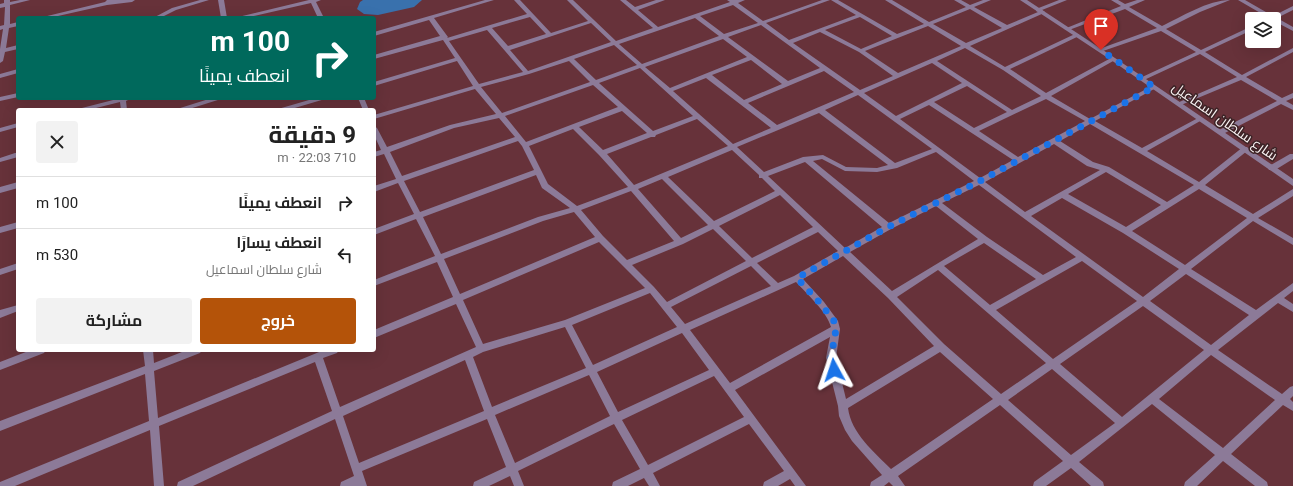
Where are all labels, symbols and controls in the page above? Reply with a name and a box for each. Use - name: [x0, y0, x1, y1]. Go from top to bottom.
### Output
- pin: [1084, 9, 1118, 50]
- map controls: [1245, 12, 1281, 48]
- button: layers: [1245, 12, 1281, 48]
- icon: arrive: [1090, 15, 1112, 37]
- text: 100 m: [211, 25, 290, 58]
- icon: right: [304, 32, 356, 84]
- text: انعطف يمينًا: [199, 65, 290, 86]
- street label: شارع سلطان اسماعيل: [1169, 79, 1281, 164]
- button: close: [36, 121, 78, 163]
- text: 9 دقيقة: [268, 121, 356, 149]
- text: 710 m · 22:03: [277, 150, 356, 165]
- icon: right: [334, 192, 356, 214]
- text: 100 m: [36, 194, 78, 212]
- text: انعطف يمينًا: [238, 194, 322, 212]
- text: انعطف يسارًا: [236, 234, 322, 252]
- icon: left: [334, 244, 356, 266]
- text: 530 m: [36, 246, 78, 264]
- text: شارع سلطان اسماعيل: [206, 262, 322, 277]
- button: مشاركة: [36, 298, 192, 344]
- button: خروج: [200, 298, 356, 344]
- position arrow: [813, 349, 855, 391]

